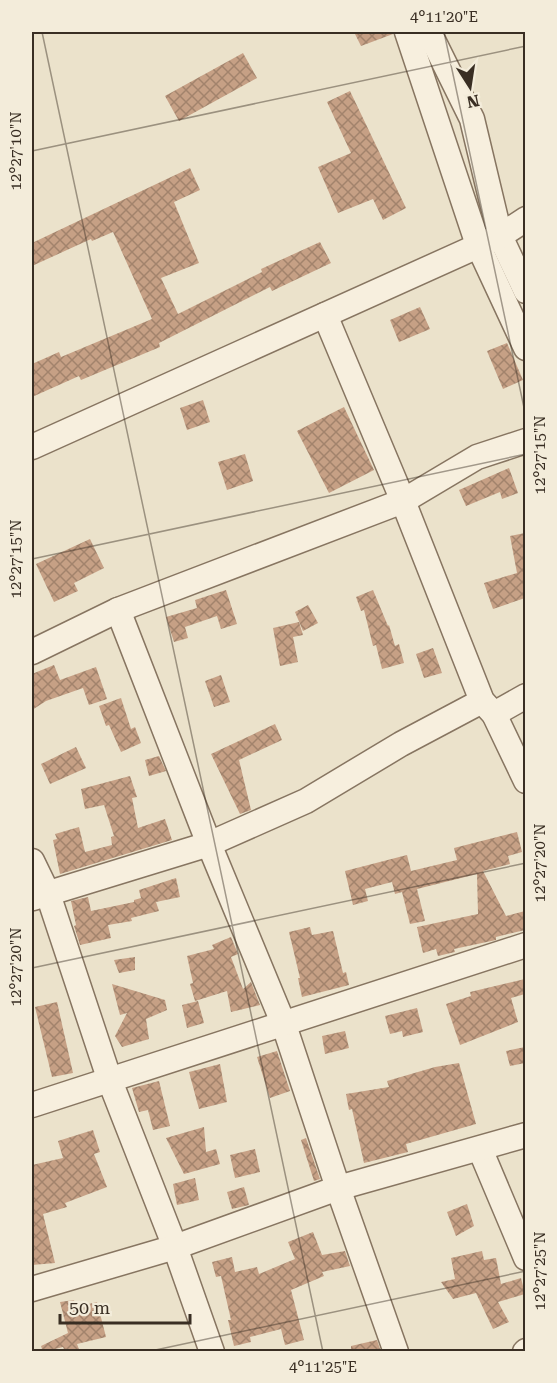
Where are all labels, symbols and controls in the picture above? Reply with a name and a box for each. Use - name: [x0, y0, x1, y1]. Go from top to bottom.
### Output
- text: 4°11'20"E: [410, 8, 478, 26]
- north arrow: [440, 57, 500, 117]
- text: N: [465, 91, 481, 112]
- text: 12°27'10"N: [7, 111, 25, 191]
- text: 12°27'15"N: [531, 415, 549, 495]
- text: 12°27'15"N: [7, 519, 25, 599]
- text: 12°27'20"N: [531, 823, 549, 903]
- text: 12°27'20"N: [7, 927, 25, 1007]
- text: 12°27'25"N: [531, 1231, 549, 1311]
- scale bar: [60, 1287, 190, 1325]
- text: 50 m: [69, 1297, 110, 1318]
- text: 4°11'25"E: [289, 1358, 357, 1376]

